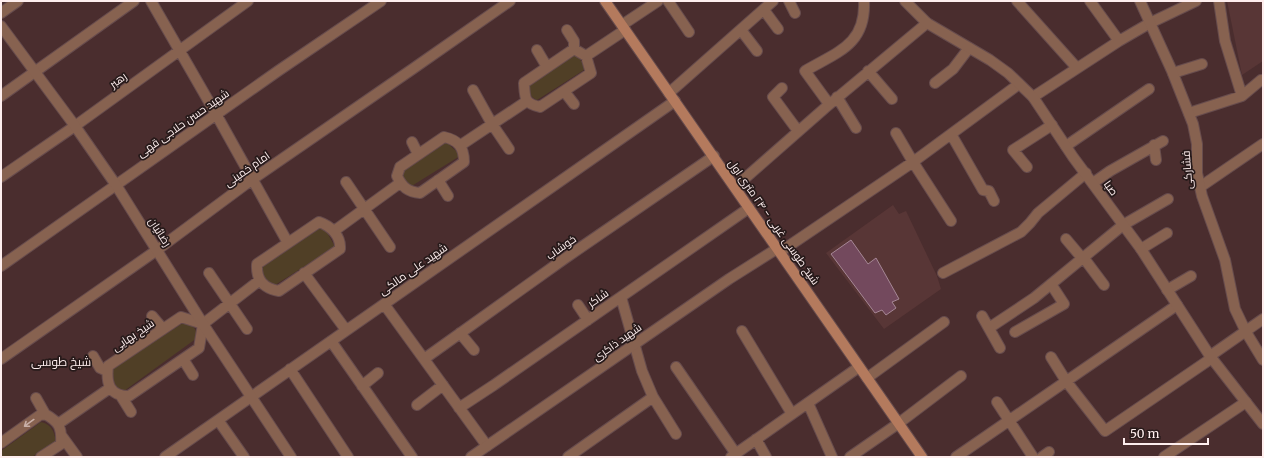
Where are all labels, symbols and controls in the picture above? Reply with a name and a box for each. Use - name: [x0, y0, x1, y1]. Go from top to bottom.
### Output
- street label: رهبر: [106, 69, 130, 92]
- street label: شهید حسن حلاجی قهی: [134, 86, 232, 160]
- street label: امام خمینی: [221, 148, 273, 191]
- street label: فشارکی: [1179, 150, 1195, 190]
- street label: شیخ طوسی غربی - ۲۴ متری اول: [724, 157, 823, 288]
- street label: صبا: [1101, 178, 1121, 198]
- street label: رضائیان: [145, 215, 175, 249]
- street label: خوشاب: [543, 232, 579, 262]
- street label: شهید علی مالکی: [376, 240, 450, 298]
- street label: شاکر: [584, 286, 611, 311]
- street label: شیخ بهایی: [109, 316, 157, 355]
- street label: شهید ذاکری: [590, 320, 644, 364]
- district label: شیخ طوسی: [31, 354, 91, 370]
- one-way arrow: [24, 419, 35, 427]
- scale bar: [1124, 420, 1208, 446]
- text: 50 m: [1130, 426, 1159, 441]

